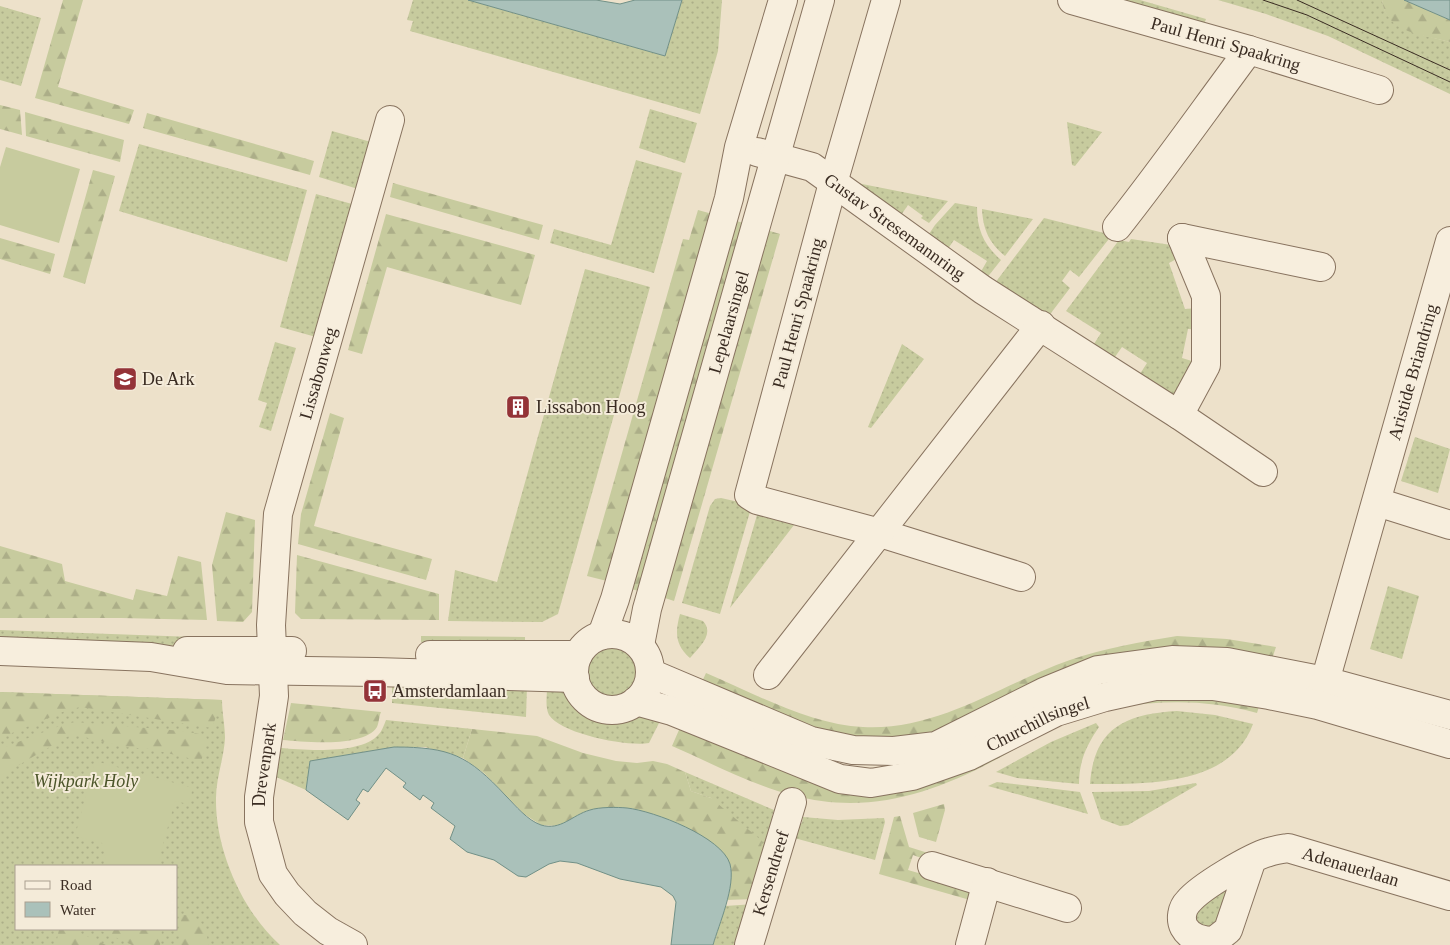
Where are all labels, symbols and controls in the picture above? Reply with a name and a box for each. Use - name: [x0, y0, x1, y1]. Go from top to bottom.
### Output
- street label: Paul Henri Spaakring: [1149, 13, 1303, 75]
- street label: Gustav Stresemannring: [821, 169, 969, 284]
- street label: Paul Henri Spaakring: [768, 236, 828, 390]
- street label: Lepelaarsingel: [704, 268, 753, 376]
- street label: Aristide Briandring: [1384, 302, 1442, 442]
- street label: Lissabonweg: [295, 325, 341, 422]
- school or university icon: De Ark: [112, 366, 138, 392]
- place label: De Ark: [142, 369, 195, 389]
- building icon: Lissabon Hoog: [505, 394, 531, 420]
- place label: Lissabon Hoog: [536, 397, 646, 417]
- bus stop icon: Amsterdamlaan: [362, 678, 388, 704]
- place label: Amsterdamlaan: [392, 681, 506, 701]
- street label: Churchillsingel: [983, 692, 1092, 756]
- street label: Drevenpark: [249, 721, 280, 807]
- park label: Wijkpark Holy: [34, 771, 138, 791]
- street label: Kersendreef: [748, 828, 793, 918]
- street label: Adenauerlaan: [1300, 843, 1402, 890]
- legend: [15, 865, 178, 930]
- text: Road: [60, 877, 92, 893]
- text: Water: [60, 902, 95, 918]

